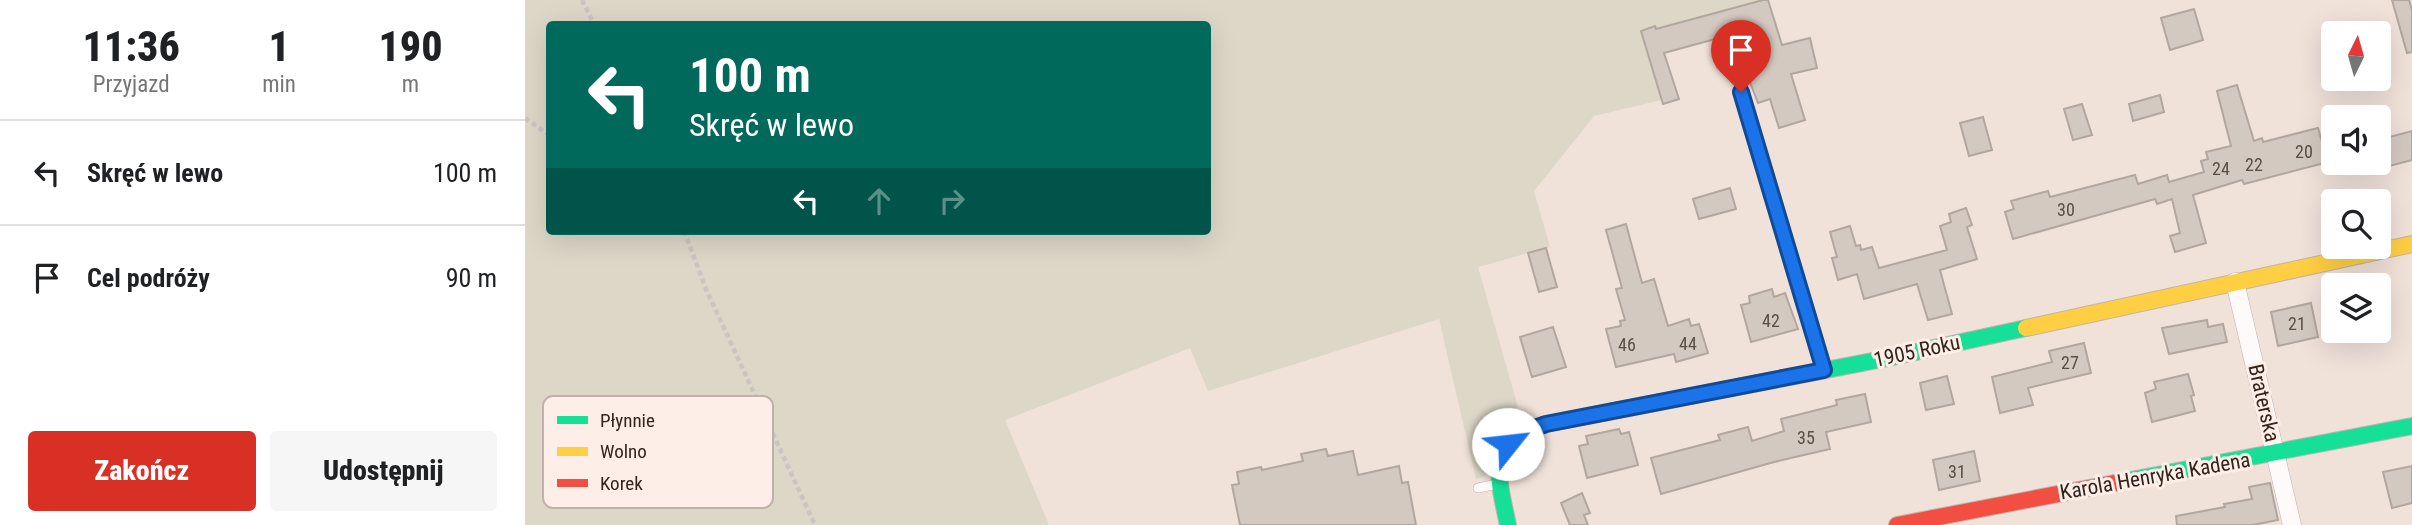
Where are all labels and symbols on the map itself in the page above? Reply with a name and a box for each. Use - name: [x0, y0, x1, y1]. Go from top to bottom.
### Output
- pin: [1711, 20, 1771, 92]
- north arrow: [2321, 21, 2391, 91]
- house number: 20: [2295, 141, 2313, 162]
- house number: 22: [2245, 154, 2263, 175]
- house number: 24: [2212, 158, 2230, 179]
- house number: 30: [2057, 199, 2075, 220]
- house number: 42: [1762, 310, 1780, 331]
- house number: 21: [2288, 313, 2306, 334]
- street label: 1905 Roku: [1872, 330, 1962, 372]
- house number: 44: [1679, 333, 1697, 354]
- house number: 46: [1618, 334, 1636, 355]
- house number: 27: [2061, 352, 2079, 373]
- street label: Braterska: [2243, 362, 2285, 444]
- legend: [543, 396, 773, 508]
- position arrow: [1471, 407, 1545, 481]
- text: Płynnie: [600, 409, 655, 432]
- house number: 35: [1797, 427, 1815, 448]
- text: Wolno: [600, 440, 647, 463]
- street label: Karola Henryka Kadena: [2058, 447, 2252, 505]
- house number: 31: [1948, 461, 1966, 482]
- text: Korek: [600, 472, 643, 495]

